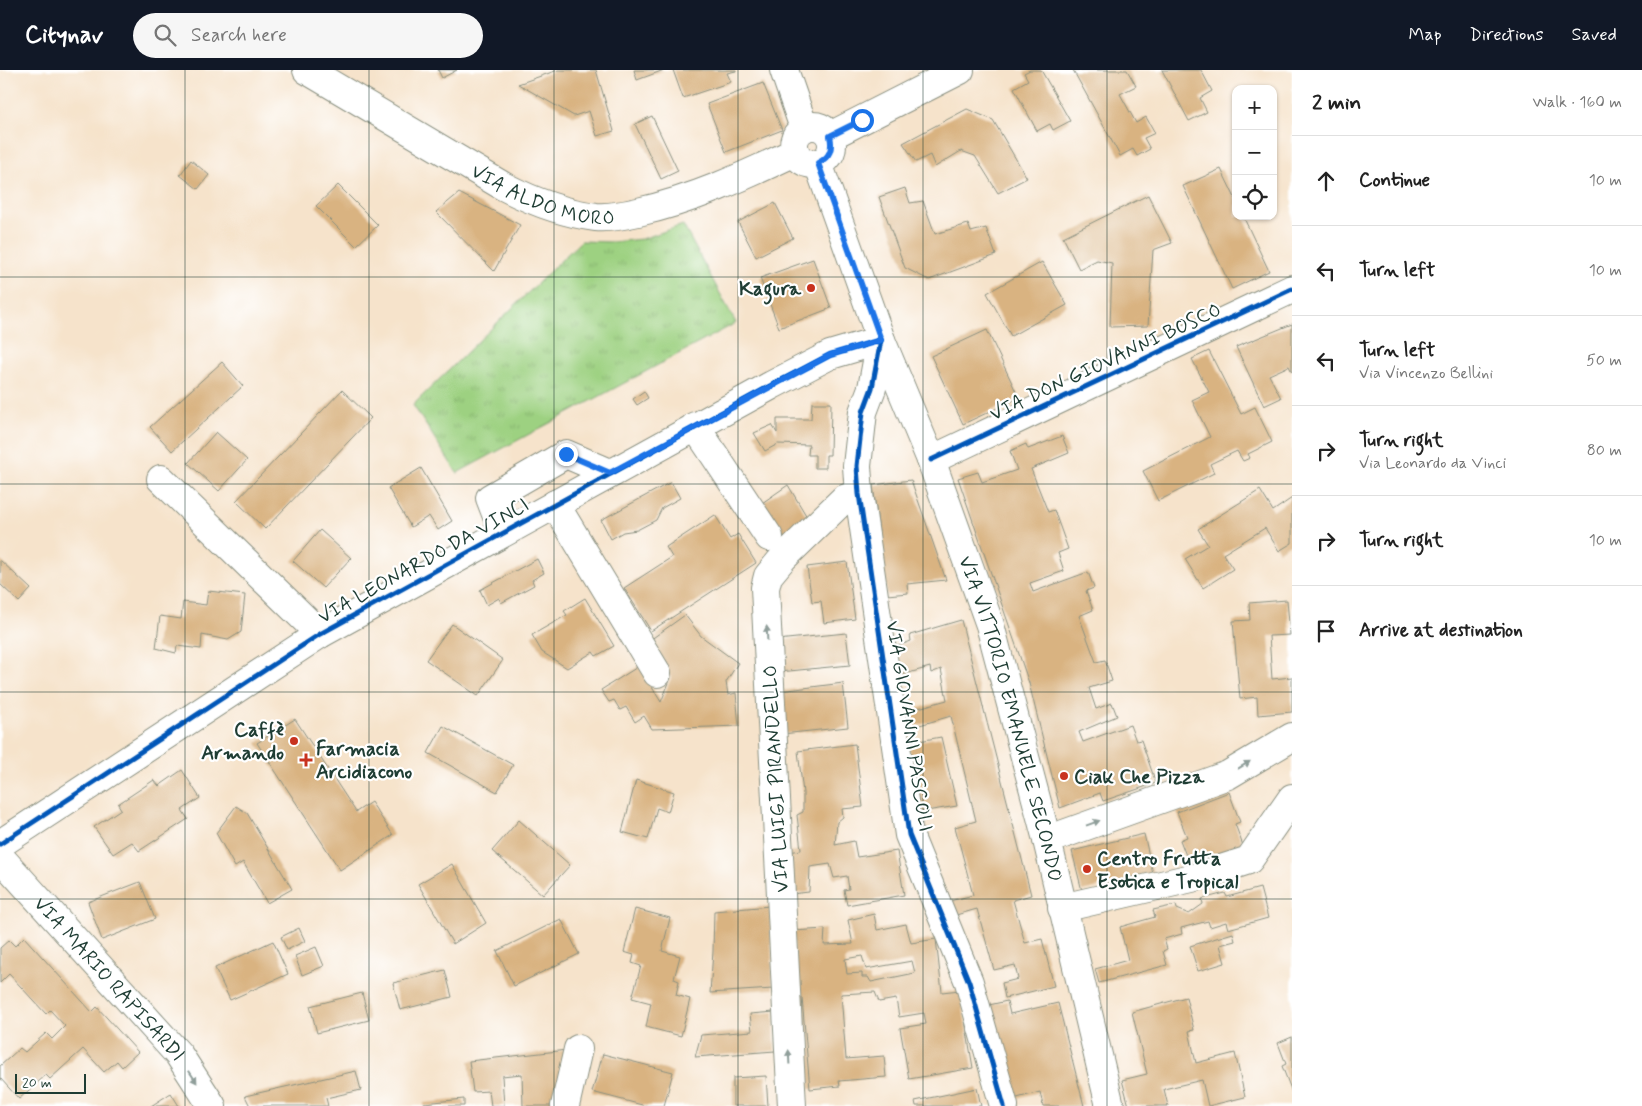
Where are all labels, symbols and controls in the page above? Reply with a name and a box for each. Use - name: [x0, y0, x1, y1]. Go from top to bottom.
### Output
- search box: [133, 13, 483, 58]
- text: Citynav: [25, 20, 103, 51]
- icon: search: [151, 21, 179, 49]
- text: Search here: [191, 23, 287, 48]
- text: Map: [1409, 23, 1442, 47]
- text: Directions: [1470, 23, 1544, 47]
- text: Saved: [1572, 23, 1617, 47]
- map controls: [1232, 85, 1277, 220]
- button: +: [1232, 85, 1277, 130]
- text: 2 min: [1312, 89, 1361, 117]
- text: Walk · 160 m: [1532, 92, 1622, 113]
- route start: [851, 109, 874, 132]
- button: −: [1232, 130, 1277, 175]
- street label: VIA ALDO MORO: [466, 158, 616, 232]
- icon: ahead: [1312, 167, 1340, 195]
- text: Continue: [1359, 168, 1430, 193]
- text: 10 m: [1589, 170, 1622, 191]
- button: locate: [1232, 175, 1277, 220]
- icon: left: [1312, 257, 1340, 285]
- text: Turn left: [1359, 258, 1435, 283]
- text: 10 m: [1589, 260, 1622, 281]
- place label: Kagura: [739, 276, 802, 305]
- marker: Kagura: [805, 282, 817, 294]
- street label: VIA DON GIOVANNI BOSCO: [986, 297, 1226, 428]
- text: Turn left: [1359, 338, 1435, 363]
- icon: left: [1312, 347, 1340, 375]
- text: 50 m: [1586, 350, 1622, 371]
- text: Via Vincenzo Bellini: [1359, 363, 1493, 384]
- text: Turn right: [1359, 428, 1443, 453]
- icon: right: [1312, 437, 1340, 465]
- text: 80 m: [1587, 440, 1622, 461]
- route end: [555, 443, 578, 466]
- text: Via Leonardo da Vinci: [1359, 453, 1506, 474]
- street label: VIA LEONARDO DA VINCI: [313, 492, 534, 631]
- icon: right: [1312, 527, 1340, 555]
- text: Turn right: [1359, 528, 1443, 553]
- text: 10 m: [1589, 530, 1622, 551]
- street label: VIA VITTORIO EMANUELE SECONDO: [951, 552, 1068, 885]
- icon: arrive: [1312, 617, 1340, 645]
- text: Arrive at destination: [1359, 618, 1523, 643]
- street label: VIA GIOVANNI PASCOLI: [878, 619, 939, 834]
- one-way arrow: [762, 625, 770, 641]
- street label: VIA LUIGI PIRANDELLO: [757, 664, 796, 893]
- place label: Caffè Armando: [201, 717, 284, 767]
- marker: Caffè Armando: [288, 735, 300, 747]
- place label: Farmacia Arcidiacono: [316, 736, 412, 786]
- marker: Farmacia Arcidiacono: [300, 754, 312, 766]
- one-way arrow: [1238, 761, 1251, 770]
- place label: Ciak Che Pizza: [1074, 764, 1205, 791]
- marker: Ciak Che Pizza: [1058, 770, 1070, 782]
- one-way arrow: [1086, 819, 1101, 827]
- place label: Centro Frutta Esotica e Tropical: [1097, 846, 1239, 896]
- marker: Centro Frutta Esotica e Tropical: [1081, 863, 1093, 875]
- street label: VIA MARIO RAPISARDI: [27, 891, 191, 1067]
- one-way arrow: [785, 1049, 793, 1065]
- scale bar: [15, 1071, 86, 1094]
- one-way arrow: [189, 1071, 198, 1084]
- text: 20 m: [22, 1074, 52, 1092]

